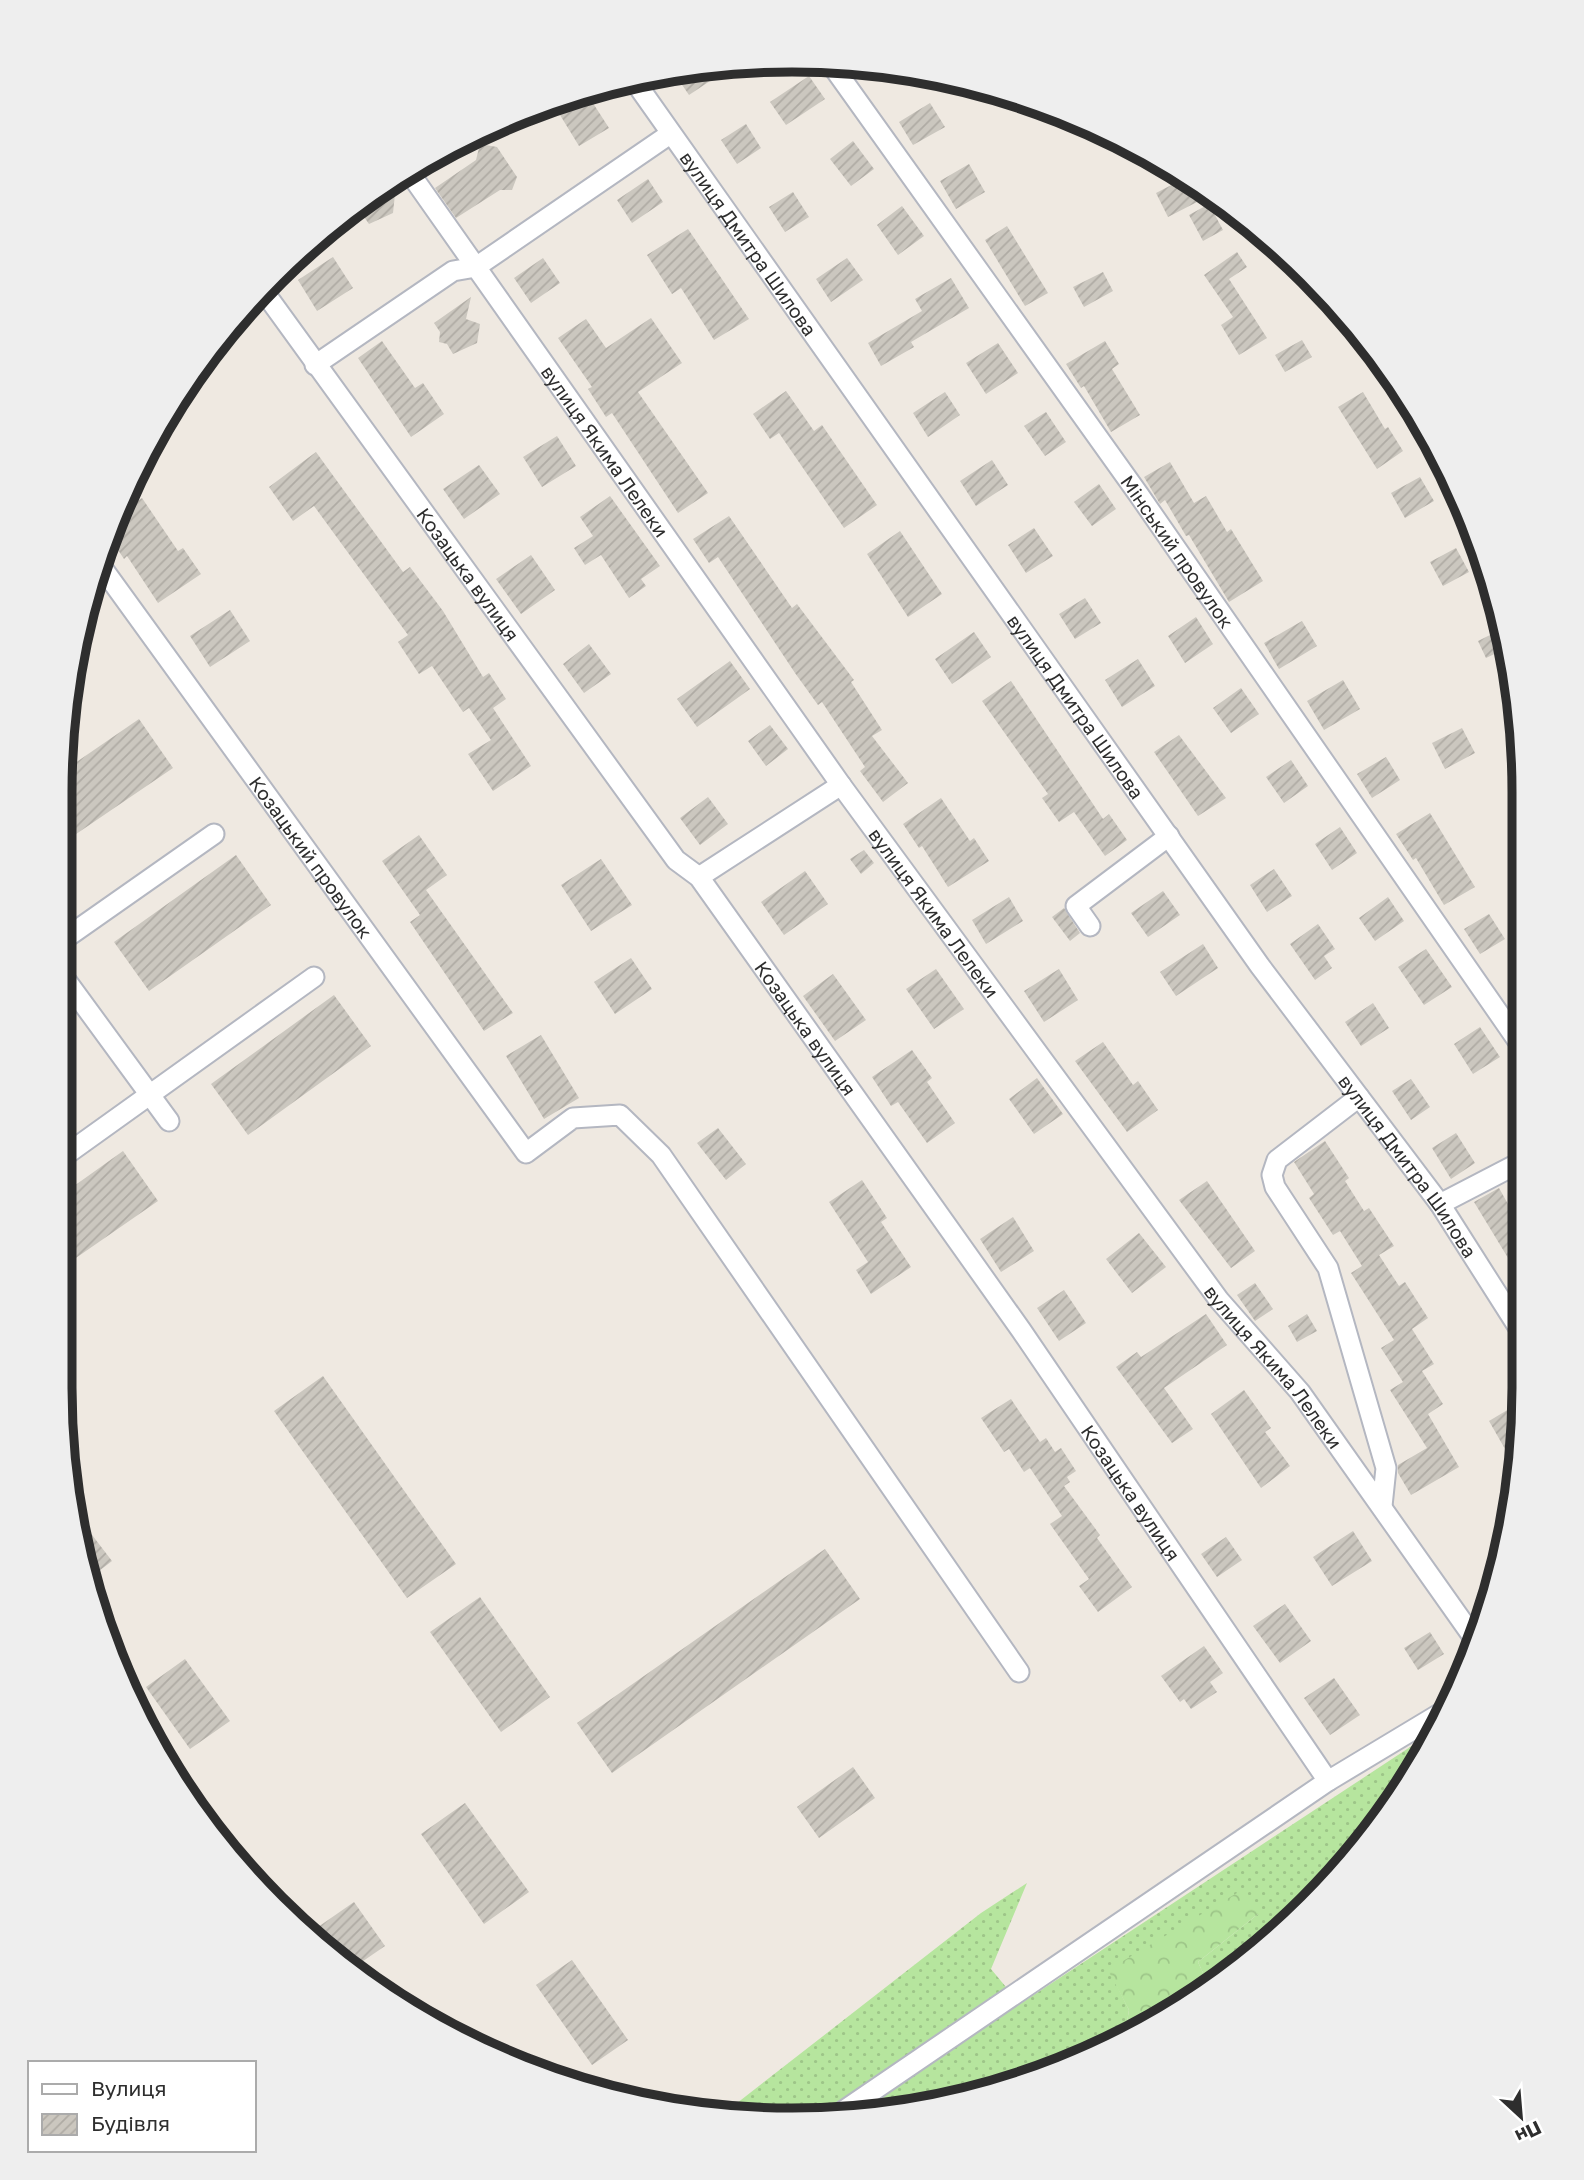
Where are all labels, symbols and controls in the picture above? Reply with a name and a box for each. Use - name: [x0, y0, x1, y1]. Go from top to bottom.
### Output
- street label: вулиця Дмитра Шилова: [676, 146, 822, 340]
- street label: вулиця Якима Лелеки: [537, 360, 674, 541]
- street label: Мінський провулок: [1117, 470, 1239, 632]
- street label: Козацька вулиця: [413, 503, 525, 645]
- street label: вулиця Дмитра Шилова: [1003, 609, 1149, 803]
- street label: Козацький провулок: [245, 771, 378, 942]
- street label: вулиця Якима Лелеки: [865, 823, 1004, 1002]
- street label: Козацька вулиця: [751, 956, 862, 1099]
- street label: вулиця Дмитра Шилова: [1334, 1069, 1482, 1261]
- street label: вулиця Якима Лелеки: [1200, 1280, 1348, 1453]
- street label: Козацька вулиця: [1077, 1420, 1186, 1565]
- legend: [28, 2061, 256, 2152]
- text: Вулиця: [91, 2075, 167, 2101]
- north arrow: [1486, 2082, 1556, 2152]
- text: Будівля: [91, 2110, 170, 2136]
- text: Пн: [1512, 2117, 1545, 2149]

